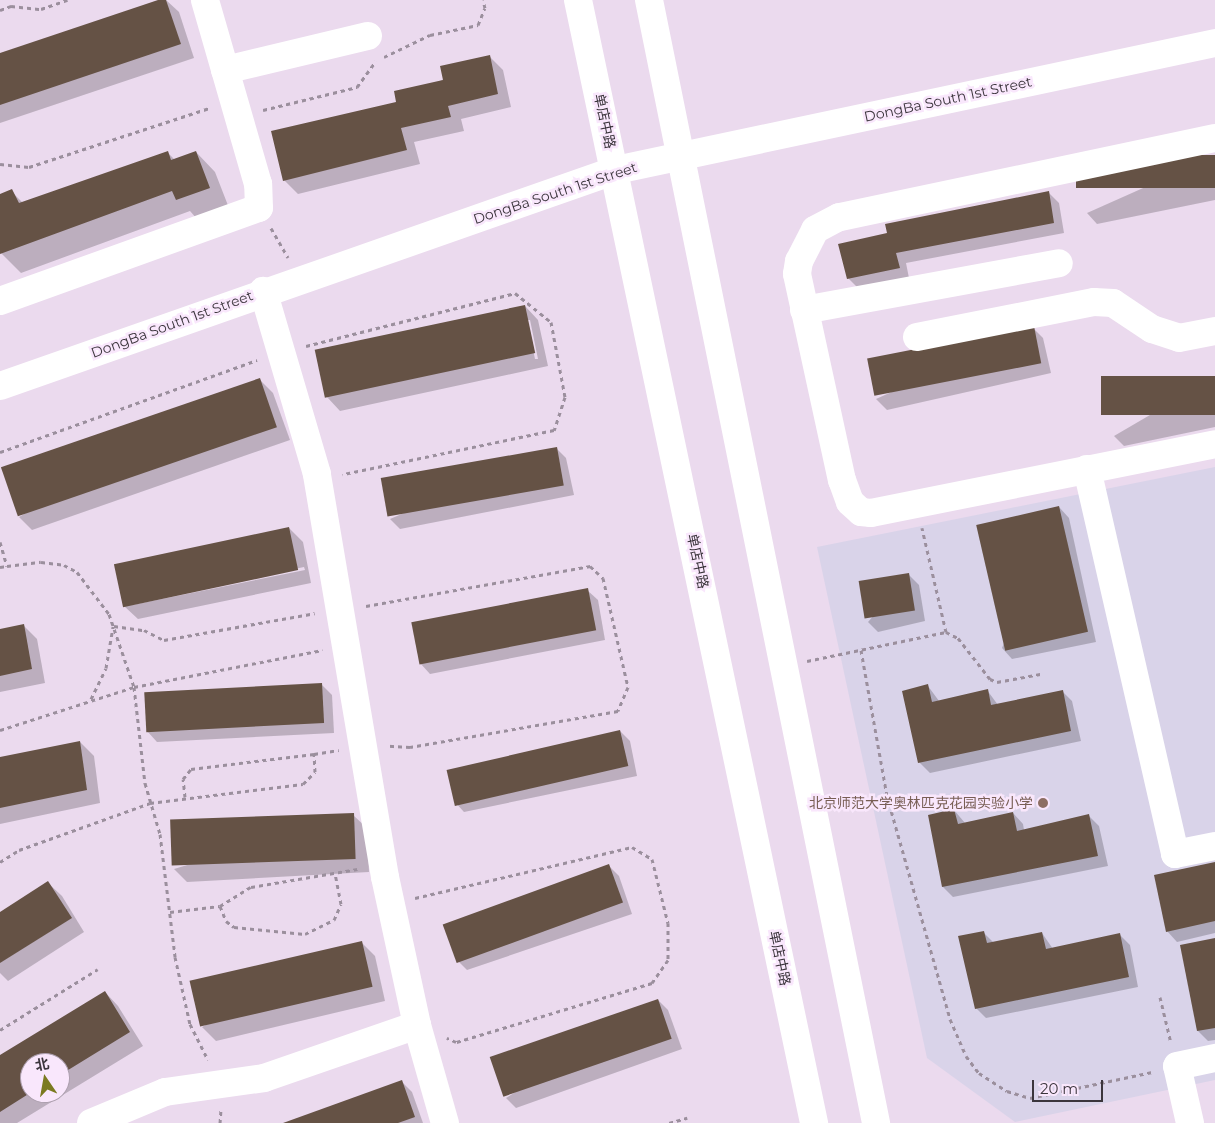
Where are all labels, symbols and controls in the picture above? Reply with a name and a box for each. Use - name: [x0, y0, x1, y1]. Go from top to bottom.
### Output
- street label: DongBa South 1st Street: [863, 73, 1033, 125]
- street label: 单店中路: [591, 92, 619, 150]
- street label: DongBa South 1st Street: [471, 159, 639, 227]
- street label: DongBa South 1st Street: [89, 287, 255, 361]
- street label: 单店中路: [684, 532, 712, 590]
- place label: 北京师范大学奥林匹克花园实验小学: [809, 795, 1033, 811]
- marker: 北京师范大学奥林匹克花园实验小学: [1037, 797, 1049, 809]
- street label: 单店中路: [766, 929, 794, 987]
- north arrow: [20, 1053, 70, 1103]
- text: 北: [33, 1054, 51, 1075]
- scale bar: [1035, 1070, 1106, 1102]
- text: 20 m: [1040, 1079, 1078, 1098]

